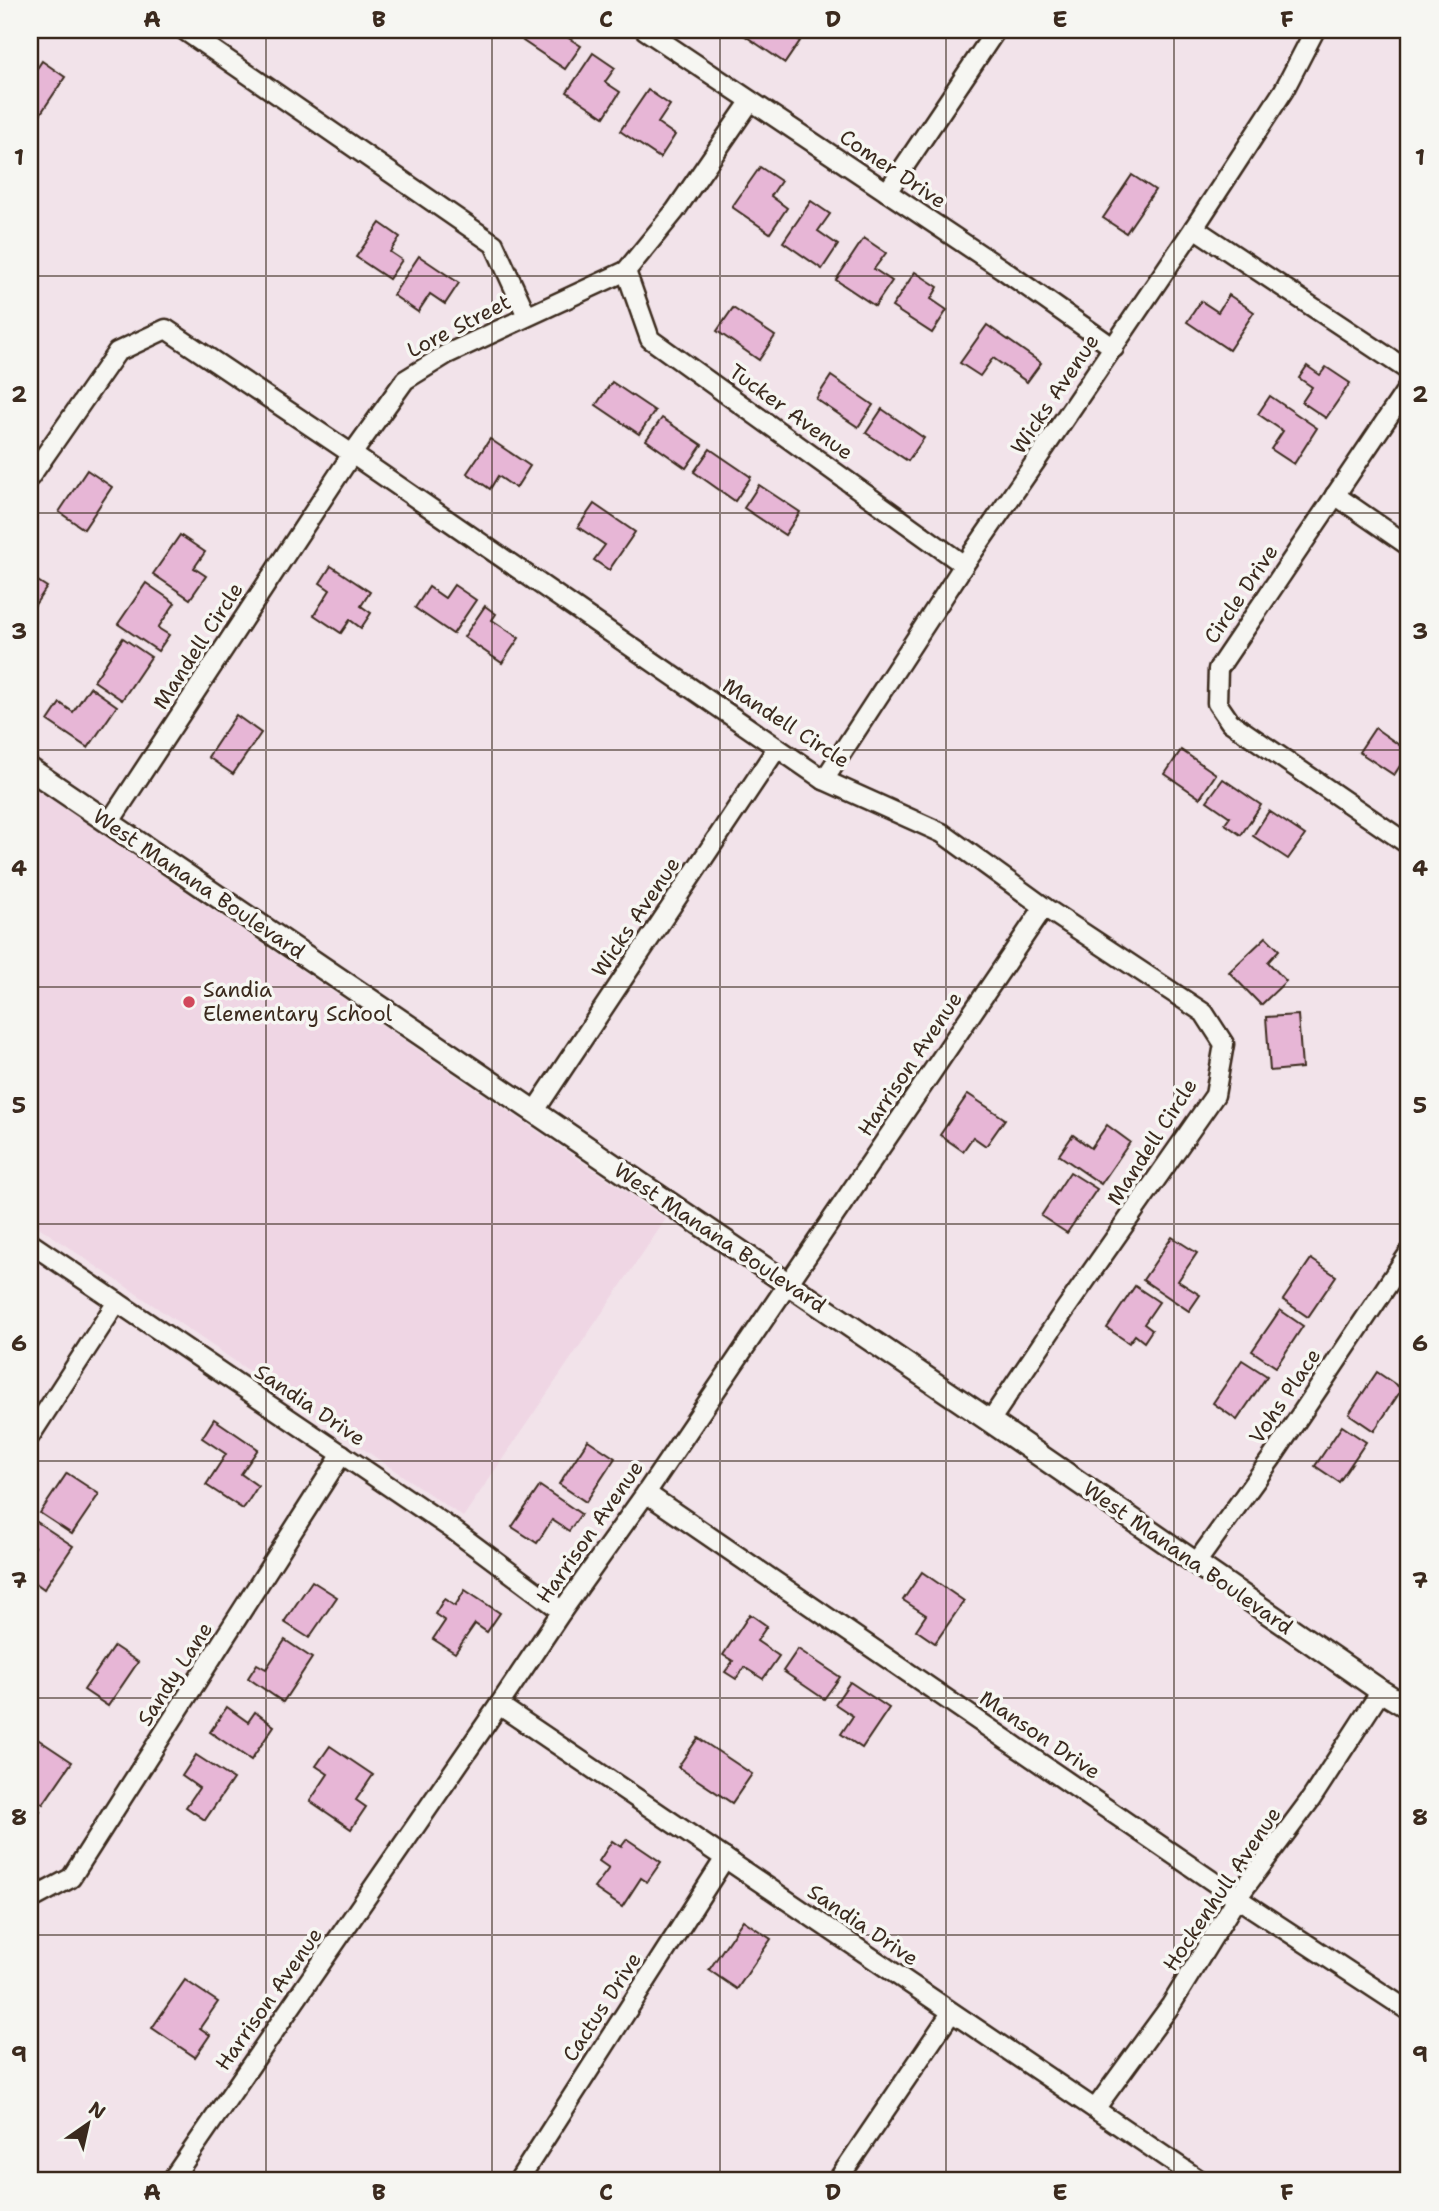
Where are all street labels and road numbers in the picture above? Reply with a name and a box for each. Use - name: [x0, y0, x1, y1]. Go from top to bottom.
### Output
- street label: Comer Drive: [834, 123, 952, 215]
- street label: Lore Street: [402, 288, 516, 364]
- street label: Wicks Avenue: [1004, 328, 1106, 460]
- street label: Tucker Avenue: [723, 358, 859, 466]
- street label: Circle Drive: [1198, 539, 1284, 649]
- street label: Mandell Circle: [147, 577, 249, 715]
- street label: Mandell Circle: [717, 672, 855, 774]
- street label: West Manana Boulevard: [87, 802, 311, 966]
- street label: Wicks Avenue: [585, 851, 687, 983]
- street label: Harrison Avenue: [851, 986, 969, 1142]
- street label: Mandell Circle: [1101, 1073, 1203, 1211]
- street label: West Manana Boulevard: [608, 1156, 832, 1320]
- street label: Vohs Place: [1243, 1343, 1327, 1449]
- street label: Sandia Drive: [249, 1358, 371, 1452]
- street label: Harrison Avenue: [530, 1455, 650, 1609]
- street label: West Manana Boulevard: [1077, 1475, 1299, 1641]
- street label: Sandy Lane: [131, 1617, 219, 1731]
- street label: Manson Drive: [974, 1684, 1106, 1786]
- street label: Hockenhull Avenue: [1157, 1801, 1287, 1977]
- street label: Sandia Drive: [802, 1878, 924, 1972]
- street label: Harrison Avenue: [209, 1922, 329, 2076]
- street label: Cactus Drive: [556, 1947, 648, 2067]

